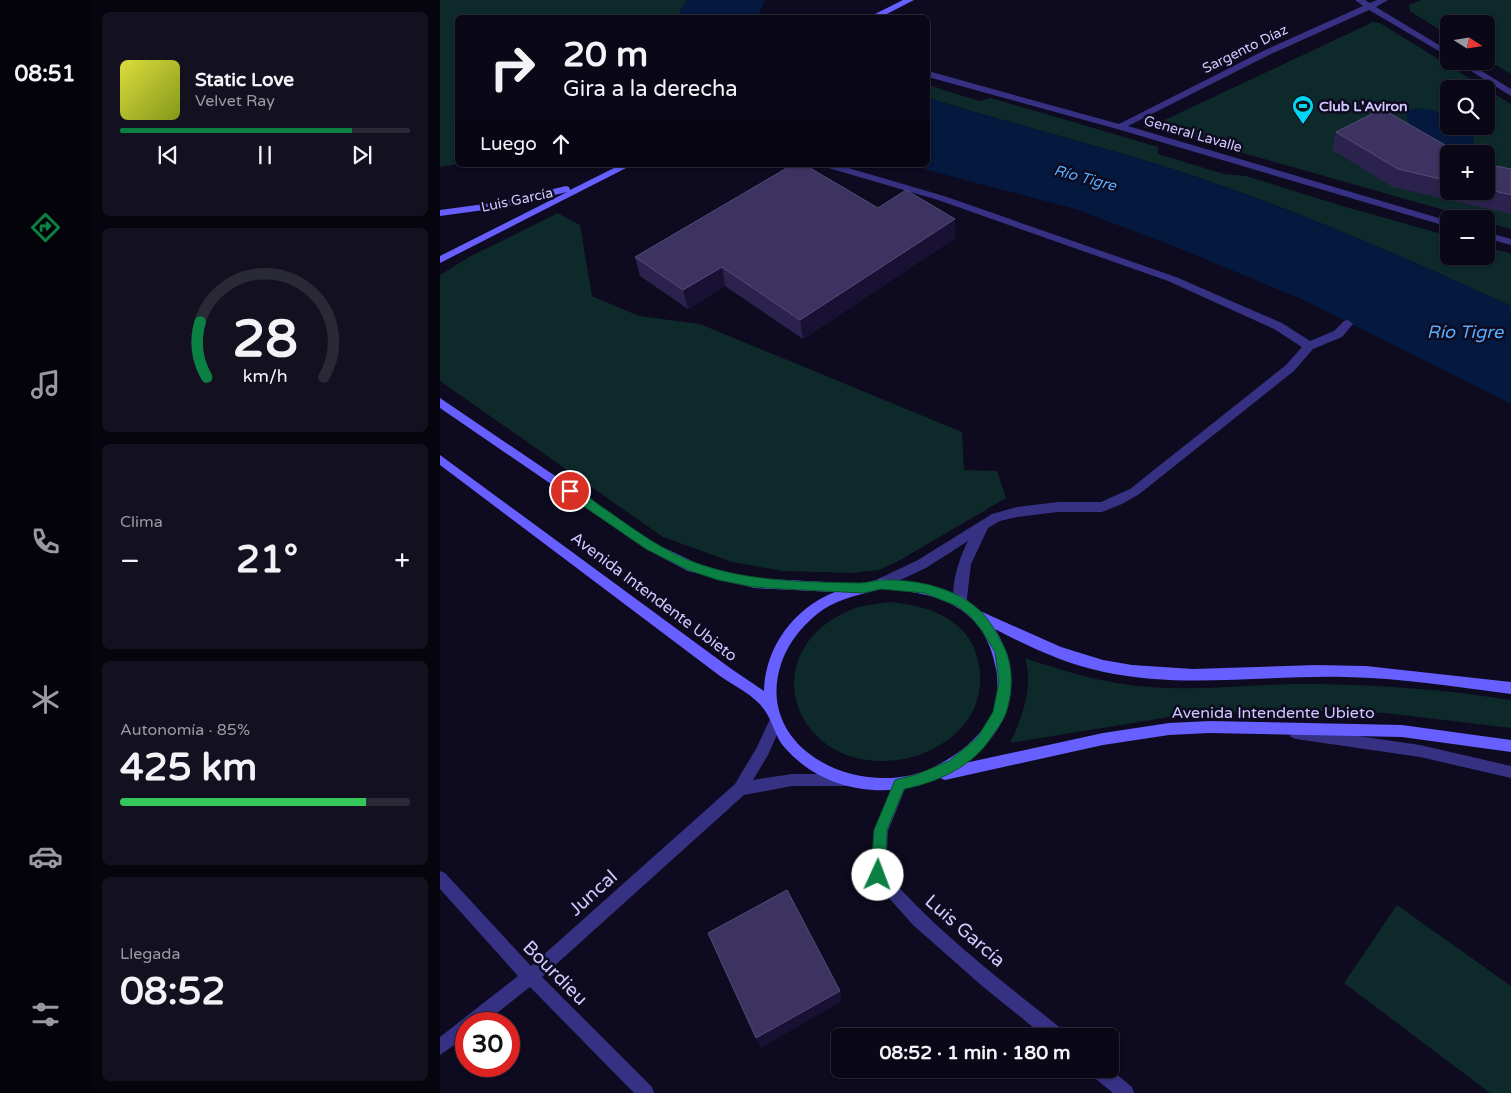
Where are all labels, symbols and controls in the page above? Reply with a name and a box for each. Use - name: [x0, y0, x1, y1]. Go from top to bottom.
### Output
- north arrow: [1440, 15, 1495, 70]
- map controls: [1440, 15, 1495, 265]
- street label: Sargento Díaz: [1200, 21, 1290, 77]
- text: 20 m: [563, 34, 648, 76]
- icon: right: [480, 35, 545, 100]
- text: 08:51: [15, 61, 75, 87]
- text: Static Love: [195, 69, 294, 91]
- text: Gira a la derecha: [563, 76, 738, 102]
- button: search: [1440, 80, 1495, 135]
- text: Velvet Ray: [195, 91, 275, 111]
- sports icon: Club L'Aviron: [1291, 94, 1315, 125]
- place label: Club L'Aviron: [1319, 98, 1407, 115]
- street label: General Lavalle: [1142, 112, 1244, 156]
- icon: ahead: [547, 130, 575, 158]
- text: Luego: [480, 133, 537, 155]
- icon: previous: [154, 141, 182, 169]
- icon: pause: [251, 141, 279, 169]
- icon: next: [348, 141, 376, 169]
- button: +: [1440, 145, 1495, 200]
- water label: Río Tigre: [1052, 161, 1120, 195]
- street label: Luis García: [480, 184, 554, 216]
- icon: directions: [28, 210, 63, 245]
- button: −: [1440, 210, 1495, 265]
- text: 28: [232, 308, 298, 371]
- water label: Río Tigre: [1427, 321, 1504, 343]
- text: km/h: [243, 366, 287, 387]
- icon: music: [28, 367, 63, 402]
- pin: [549, 470, 591, 512]
- icon: arrive: [556, 477, 584, 505]
- text: Clima: [120, 512, 163, 532]
- icon: phone: [28, 524, 63, 559]
- street label: Avenida Intendente Ubieto: [567, 528, 741, 666]
- text: 21°: [236, 537, 298, 583]
- text: −: [120, 544, 140, 578]
- text: +: [394, 544, 410, 578]
- icon: climate: [28, 682, 63, 717]
- street label: Avenida Intendente Ubieto: [1171, 703, 1375, 723]
- text: Autonomía · 85%: [120, 720, 250, 740]
- text: 425 km: [120, 745, 257, 791]
- icon: car: [28, 839, 63, 874]
- position arrow: [851, 848, 903, 900]
- street label: Juncal: [564, 866, 622, 920]
- street label: Luis García: [920, 890, 1010, 972]
- street label: Bourdieu: [518, 936, 592, 1010]
- text: Llegada: [120, 944, 180, 964]
- text: 08:52: [120, 969, 225, 1015]
- icon: filters: [28, 997, 63, 1032]
- speed limit sign: 30: [455, 1012, 520, 1077]
- text: 08:52 · 1 min · 180 m: [879, 1042, 1071, 1064]

